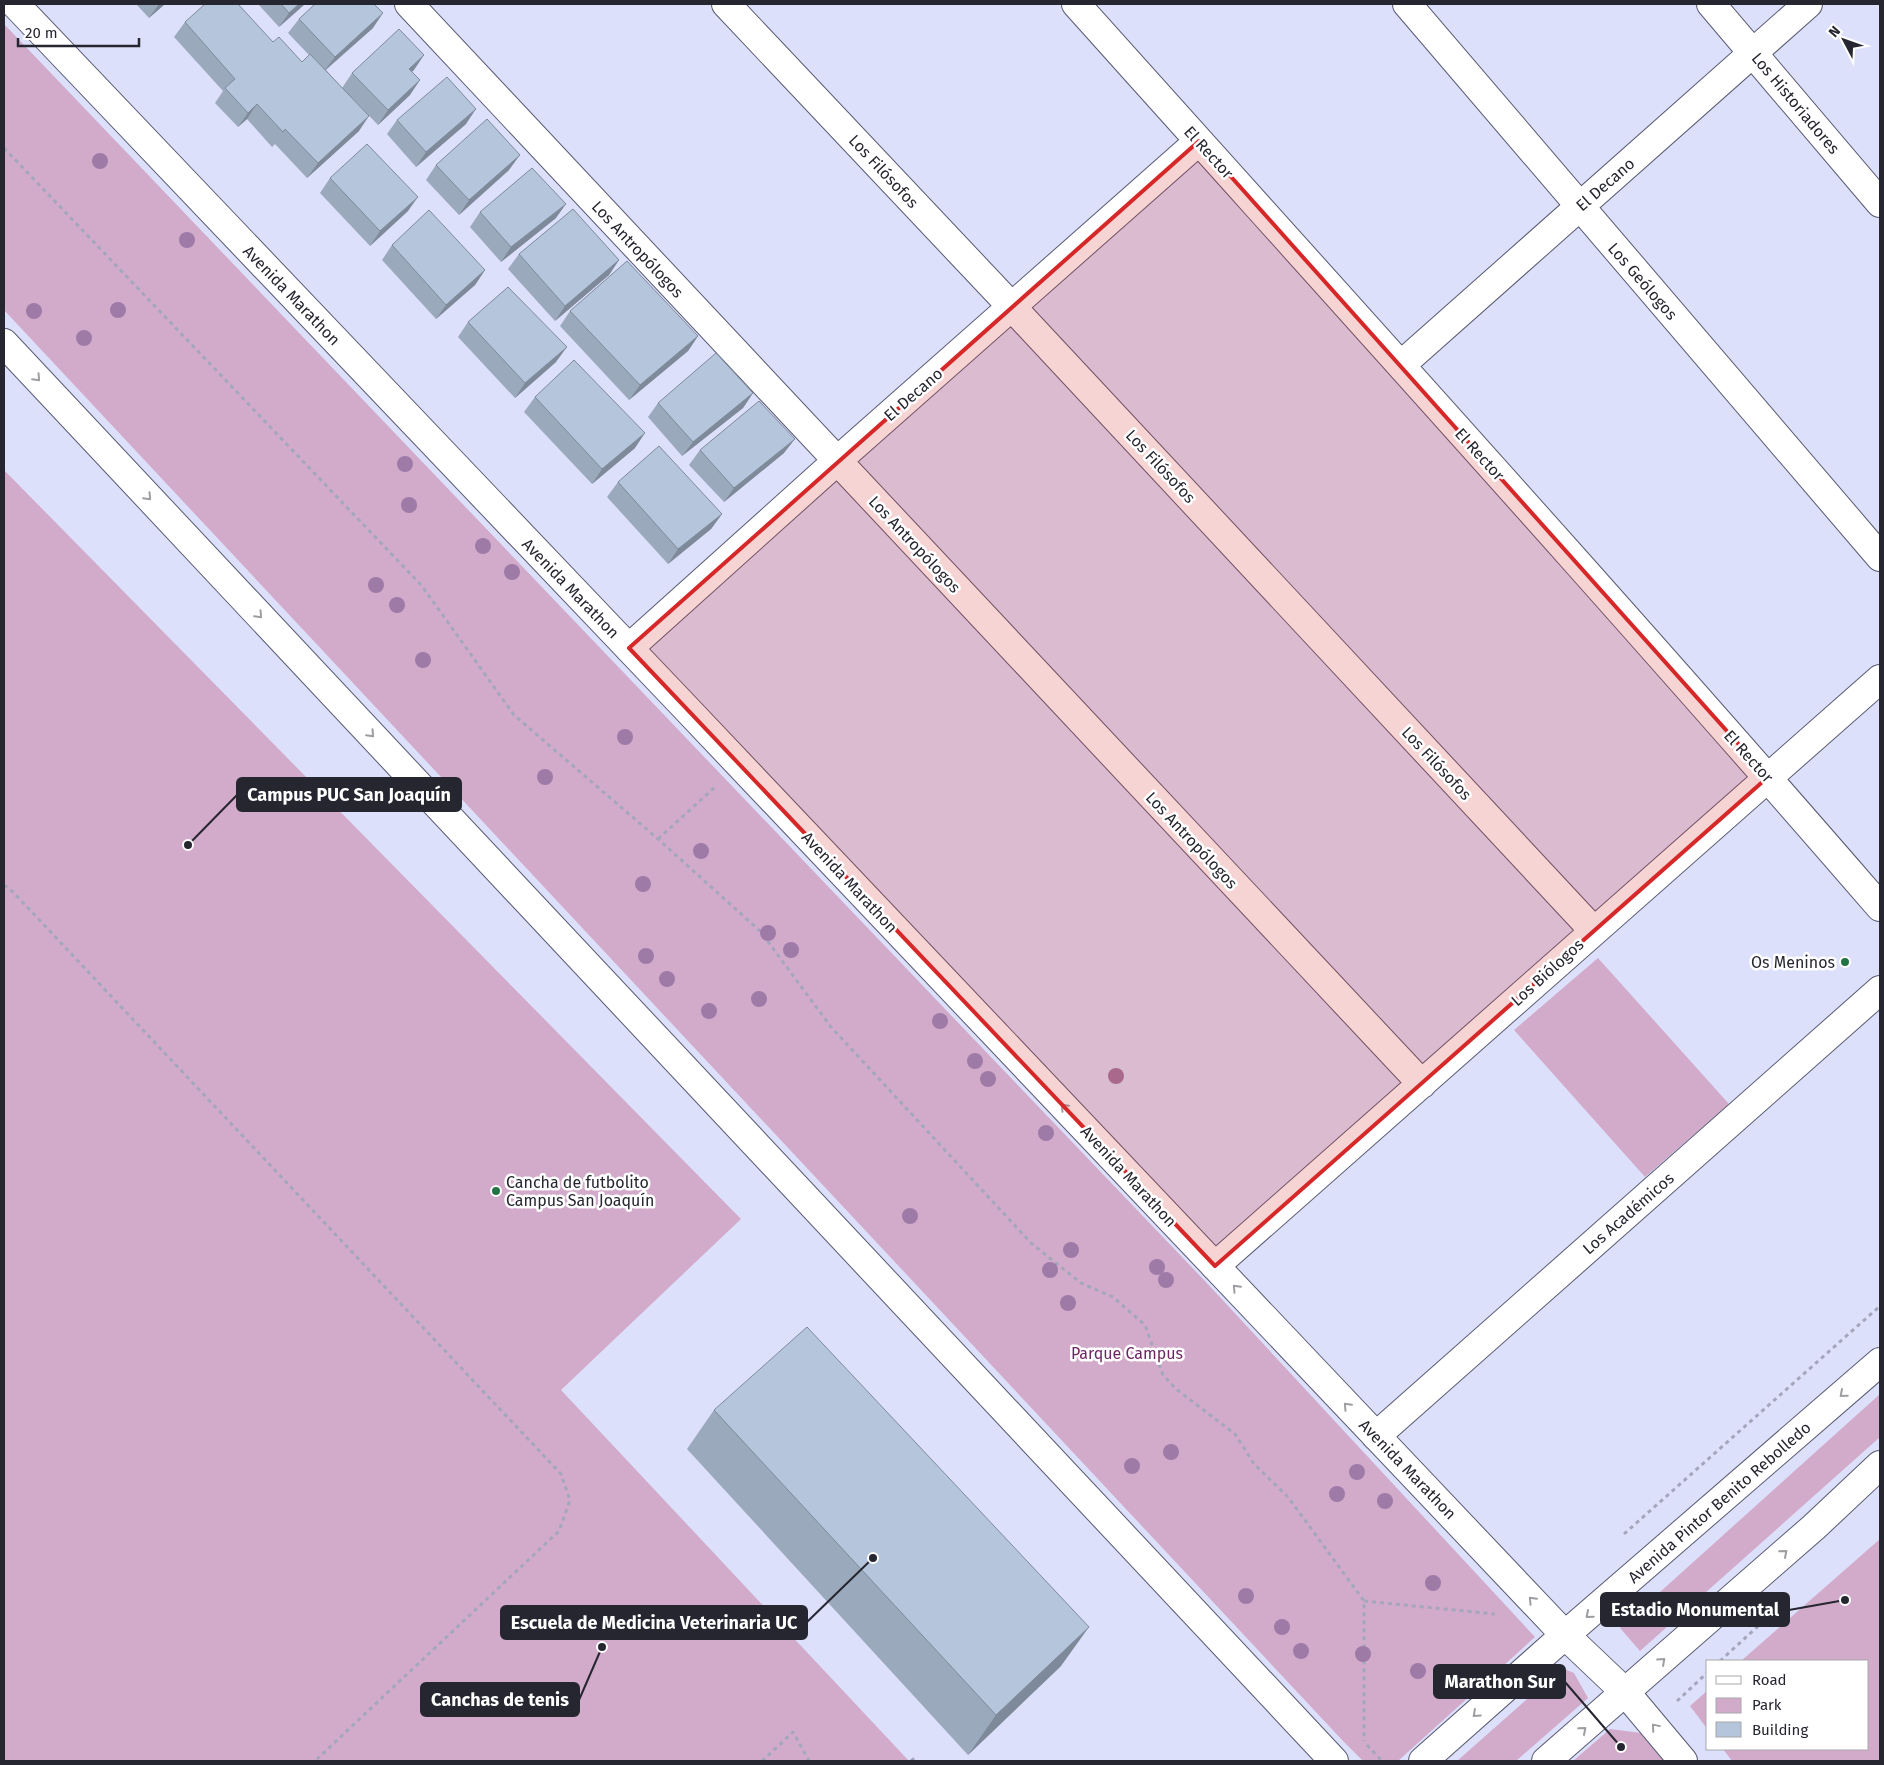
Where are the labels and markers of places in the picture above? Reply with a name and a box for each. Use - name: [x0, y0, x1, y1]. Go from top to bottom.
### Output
- callout: Campus PUC San Joaquín: [237, 778, 461, 811]
- place label: Os Meninos: [1751, 953, 1835, 972]
- marker: Os Meninos: [1839, 956, 1851, 968]
- place label: Cancha de futbolito Campus San Joaquín: [506, 1173, 654, 1210]
- marker: Cancha de futbolito Campus San Joaquín: [490, 1185, 502, 1197]
- callout: Estadio Monumental: [1601, 1593, 1789, 1626]
- callout: Escuela de Medicina Veterinaria UC: [501, 1606, 807, 1639]
- callout: Marathon Sur: [1434, 1665, 1565, 1698]
- callout: Canchas de tenis: [421, 1683, 579, 1716]

